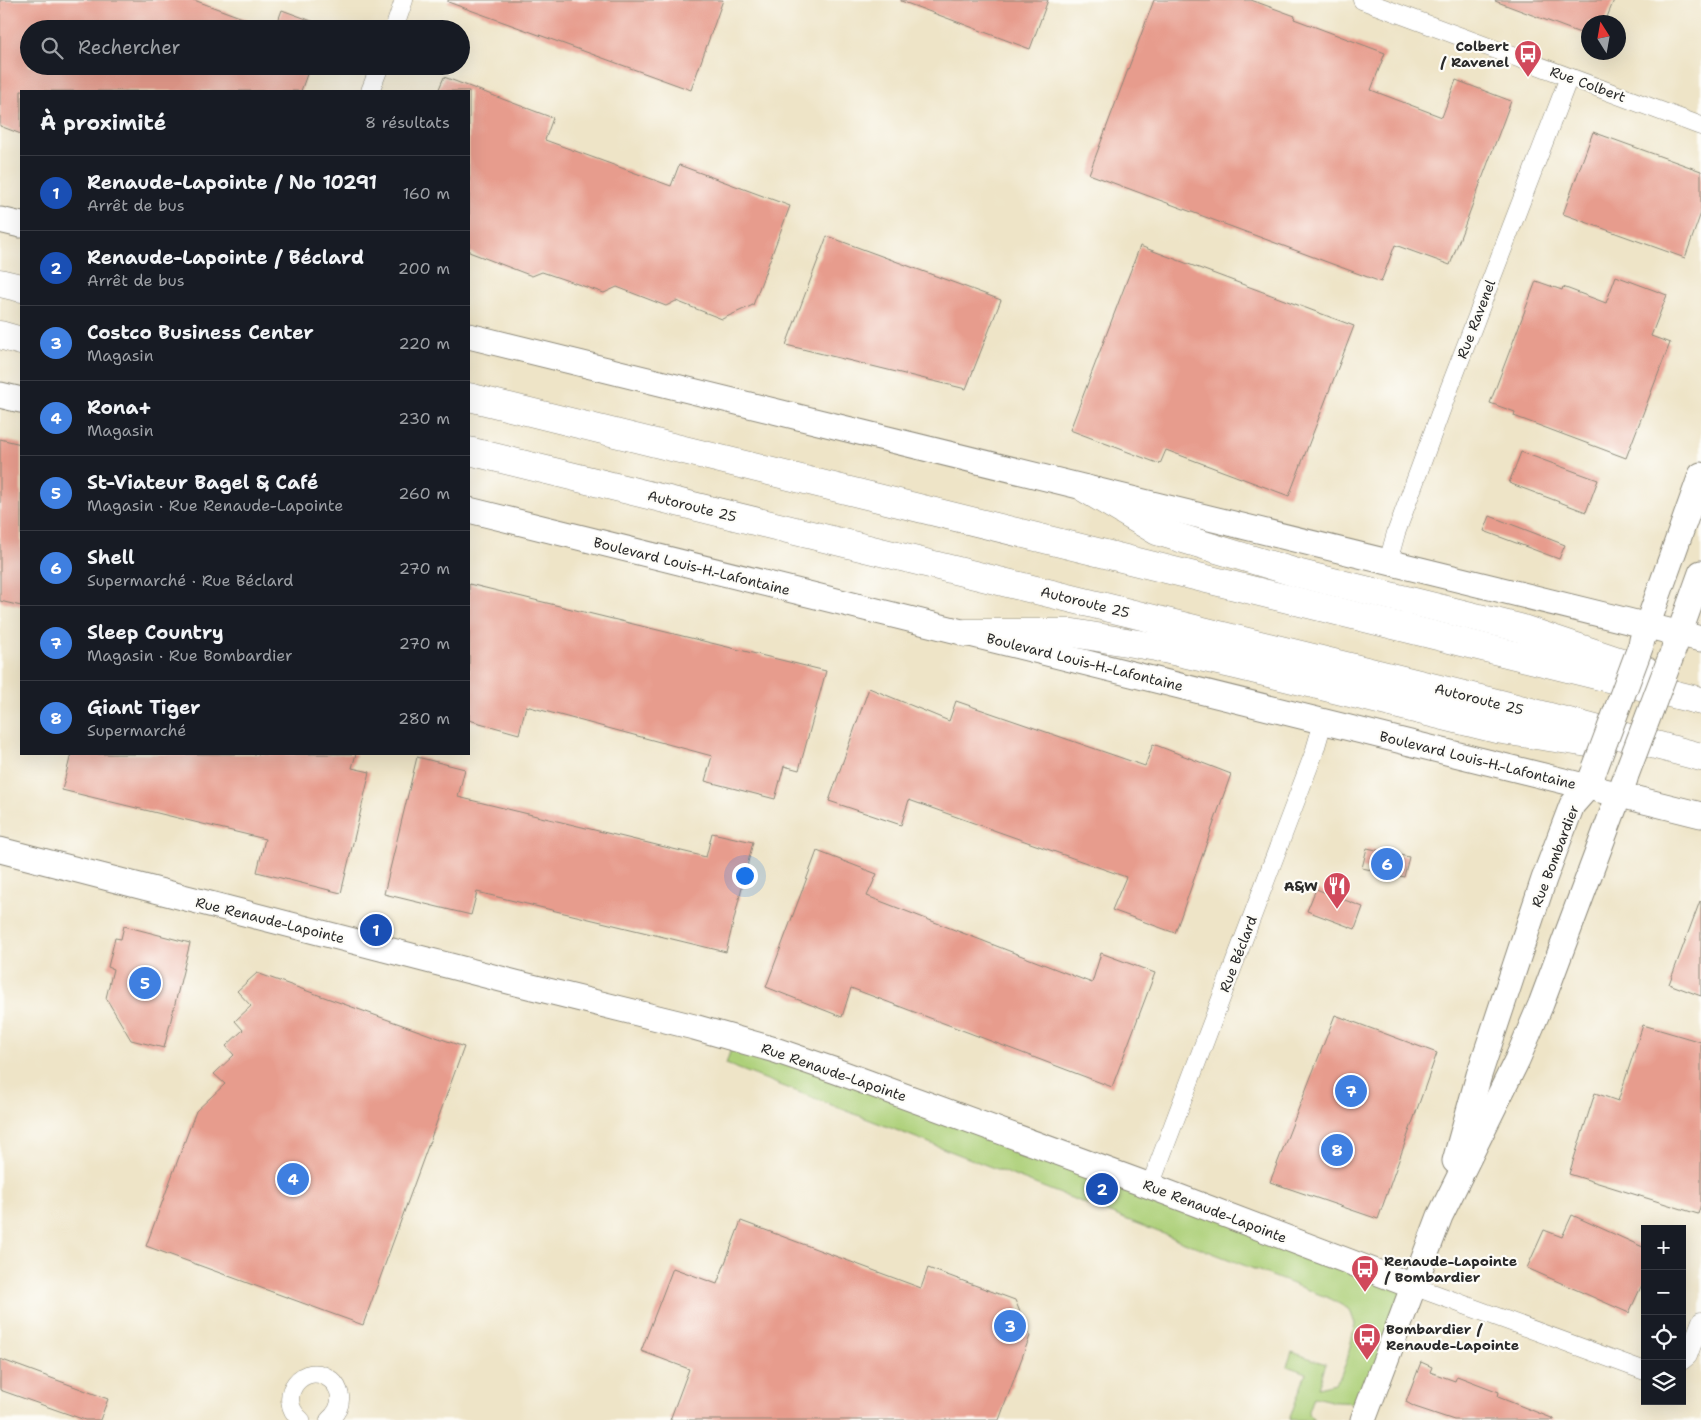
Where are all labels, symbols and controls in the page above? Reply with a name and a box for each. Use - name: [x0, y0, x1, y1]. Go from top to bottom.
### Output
- north arrow: [1581, 15, 1626, 60]
- search box: [20, 20, 470, 75]
- icon: search: [38, 34, 66, 62]
- text: Rechercher: [78, 35, 181, 60]
- place label: Colbert / Ravenel: [1440, 37, 1509, 71]
- bus stop icon: Colbert / Ravenel: [1513, 39, 1543, 78]
- street label: Rue Colbert: [1548, 62, 1628, 106]
- text: À proximité: [40, 109, 166, 137]
- text: 8 résultats: [365, 112, 450, 133]
- text: Renaude-Lapointe / No 10291: [87, 170, 377, 195]
- text: 1: [52, 183, 60, 204]
- text: 160 m: [403, 183, 450, 204]
- text: Arrêt de bus: [87, 195, 185, 216]
- text: Renaude-Lapointe / Béclard: [87, 245, 364, 270]
- text: 2: [50, 258, 62, 279]
- text: 200 m: [398, 258, 450, 279]
- text: Arrêt de bus: [87, 270, 185, 291]
- street label: Rue Ravenel: [1453, 276, 1500, 361]
- text: Costco Business Center: [87, 320, 314, 345]
- text: 3: [50, 333, 62, 354]
- text: 220 m: [398, 333, 450, 354]
- text: Magasin: [87, 345, 153, 366]
- text: Rona+: [87, 395, 152, 420]
- text: 4: [50, 408, 62, 429]
- text: 230 m: [398, 408, 450, 429]
- text: Magasin: [87, 420, 153, 441]
- text: St-Viateur Bagel & Café: [87, 470, 318, 495]
- text: 5: [51, 483, 61, 504]
- text: 260 m: [398, 483, 450, 504]
- street label: Autoroute 25: [646, 486, 738, 526]
- text: Magasin · Rue Renaude-Lapointe: [87, 495, 343, 516]
- street label: Boulevard Louis-H.-Lafontaine: [592, 533, 792, 599]
- text: Shell: [87, 545, 135, 570]
- text: 6: [50, 558, 62, 579]
- text: 270 m: [399, 558, 450, 579]
- text: Supermarché · Rue Béclard: [87, 570, 293, 591]
- street label: Autoroute 25: [1039, 582, 1131, 622]
- text: Sleep Country: [87, 620, 224, 645]
- street label: Boulevard Louis-H.-Lafontaine: [985, 629, 1185, 695]
- text: 7: [50, 633, 62, 654]
- text: 270 m: [399, 633, 450, 654]
- text: Magasin · Rue Bombardier: [87, 645, 293, 666]
- street label: Autoroute 25: [1433, 679, 1525, 719]
- text: Giant Tiger: [87, 695, 200, 720]
- text: 8: [50, 708, 62, 729]
- text: 280 m: [398, 708, 450, 729]
- text: Supermarché: [87, 720, 186, 741]
- street label: Boulevard Louis-H.-Lafontaine: [1378, 727, 1578, 793]
- street label: Rue Bombardier: [1527, 802, 1583, 910]
- pin: 6: [1371, 845, 1403, 883]
- your location: [732, 863, 758, 889]
- restaurant icon: A&W: [1322, 871, 1352, 910]
- place label: A&W: [1284, 877, 1318, 895]
- street label: Rue Renaude-Lapointe: [194, 893, 346, 947]
- pin: 1: [360, 911, 392, 949]
- street label: Rue Béclard: [1215, 913, 1261, 995]
- pin: 5: [129, 964, 161, 1002]
- street label: Rue Renaude-Lapointe: [759, 1039, 909, 1105]
- pin: 7: [1335, 1072, 1367, 1110]
- pin: 8: [1321, 1131, 1353, 1169]
- pin: 4: [277, 1160, 309, 1198]
- pin: 2: [1086, 1170, 1118, 1208]
- street label: Rue Renaude-Lapointe: [1141, 1175, 1290, 1247]
- map controls: [1641, 1225, 1686, 1405]
- button: +: [1641, 1225, 1686, 1270]
- place label: Renaude-Lapointe / Bombardier: [1384, 1252, 1517, 1286]
- bus stop icon: Renaude-Lapointe / Bombardier: [1350, 1254, 1380, 1293]
- button: −: [1641, 1270, 1686, 1315]
- pin: 3: [994, 1307, 1026, 1345]
- button: locate: [1641, 1315, 1686, 1360]
- place label: Bombardier / Renaude-Lapointe: [1386, 1320, 1519, 1354]
- bus stop icon: Bombardier / Renaude-Lapointe: [1352, 1322, 1382, 1361]
- button: layers: [1641, 1360, 1686, 1405]

